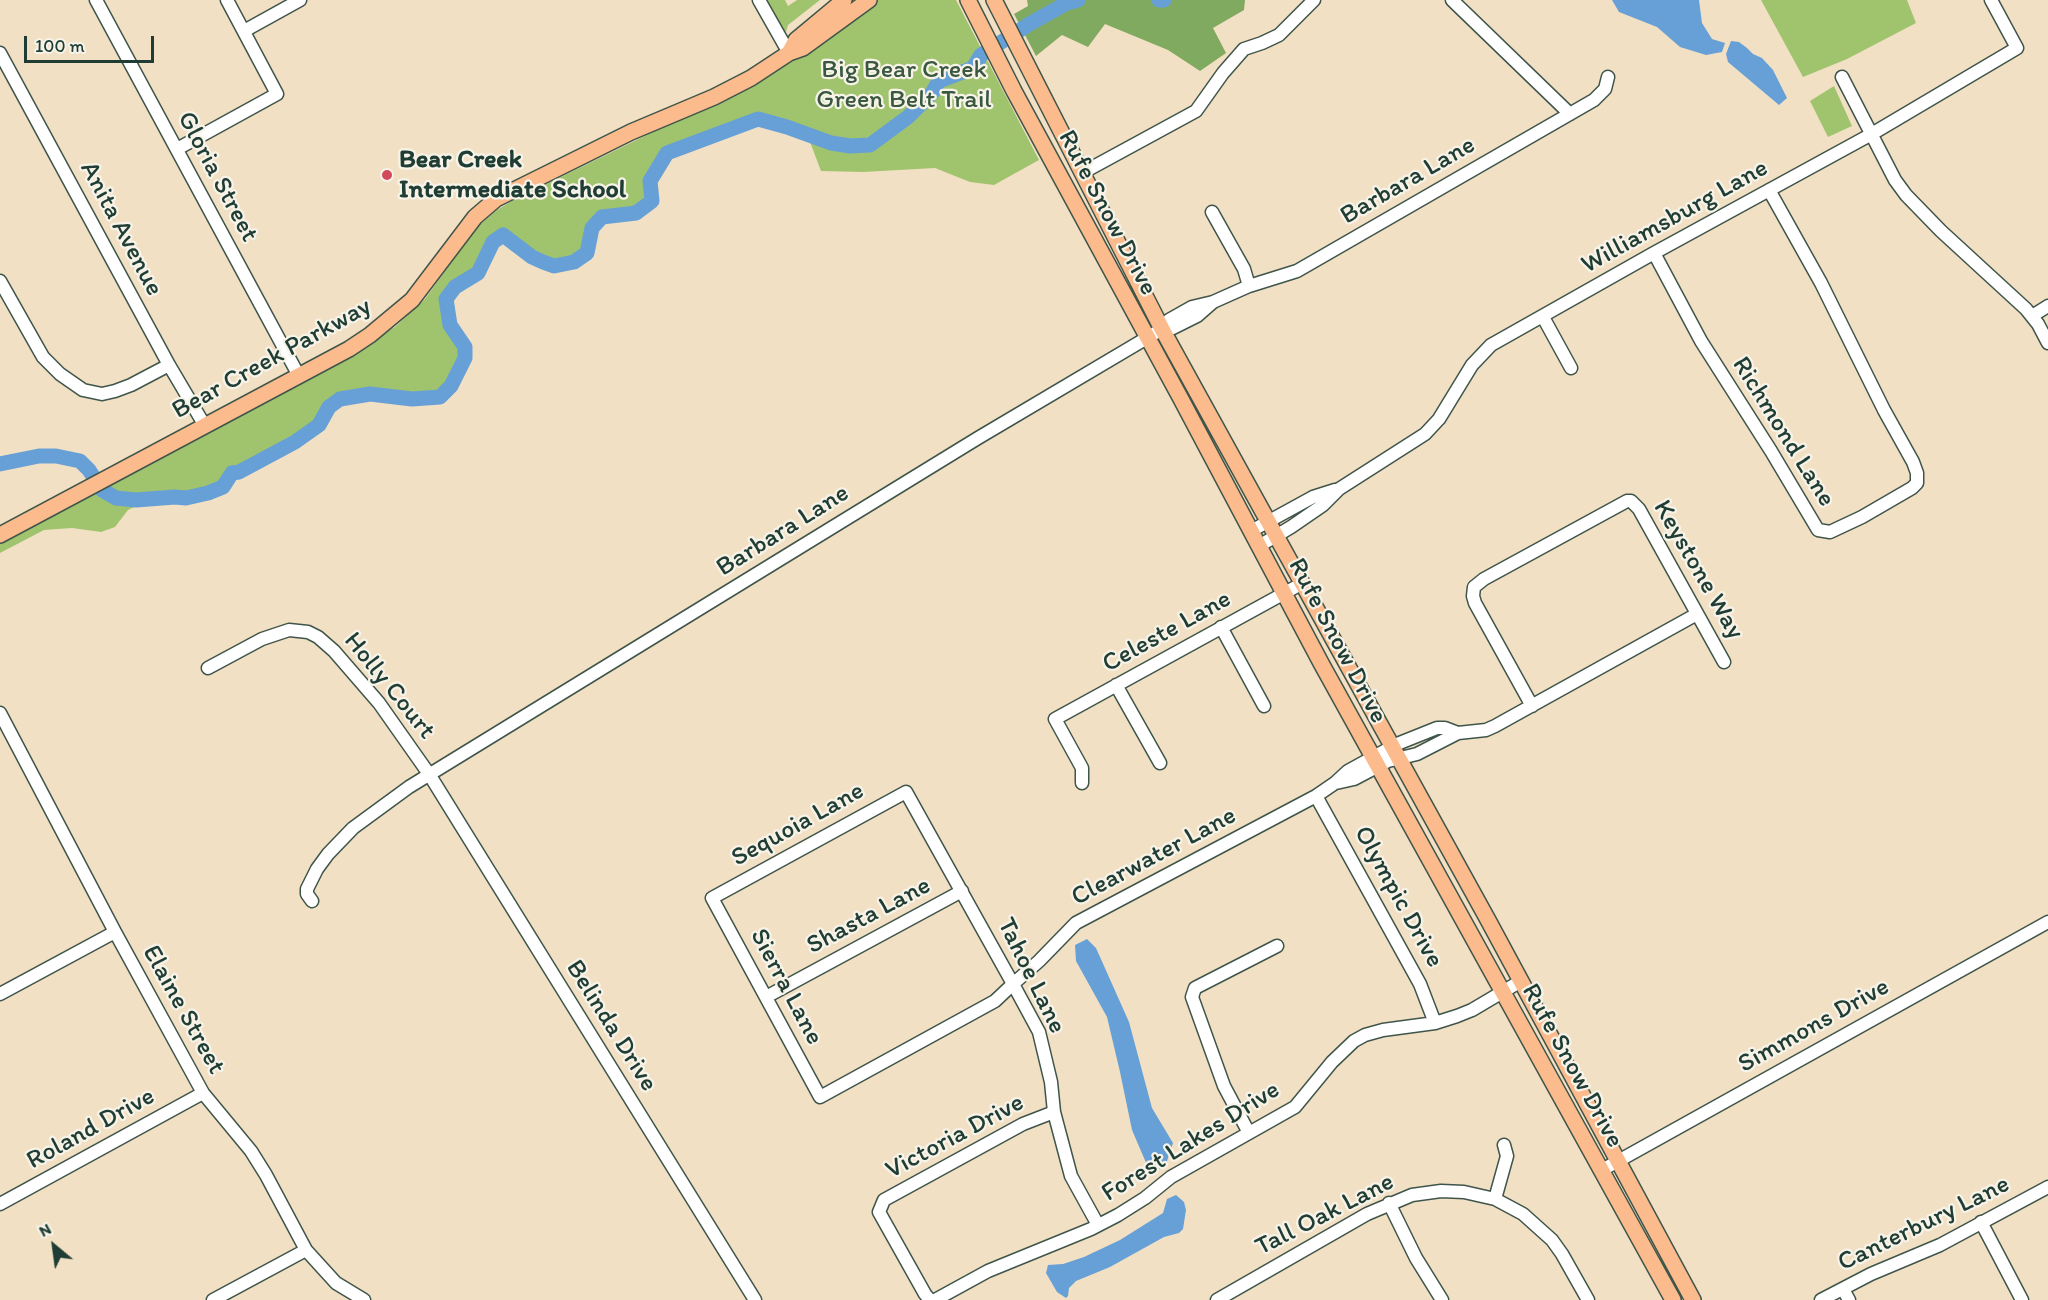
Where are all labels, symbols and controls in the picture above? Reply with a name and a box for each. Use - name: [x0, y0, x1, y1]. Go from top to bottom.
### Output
- scale bar: [27, 24, 158, 62]
- text: 100 m: [35, 35, 85, 57]
- park label: Big Bear Creek Green Belt Trail: [816, 54, 992, 116]
- street label: Gloria Street: [170, 106, 264, 248]
- street label: Rufe Snow Drive: [1050, 125, 1164, 301]
- street label: Barbara Lane: [1335, 130, 1481, 232]
- place label: Bear Creek Intermediate School: [399, 144, 626, 206]
- street label: Williamsburg Lane: [1576, 153, 1774, 281]
- street label: Anita Avenue: [73, 156, 169, 302]
- marker: Bear Creek Intermediate School: [380, 168, 394, 182]
- street label: Bear Creek Parkway: [167, 291, 377, 427]
- street label: Richmond Lane: [1724, 351, 1842, 513]
- street label: Barbara Lane: [711, 478, 855, 584]
- street label: Keystone Way: [1646, 495, 1750, 645]
- street label: Rufe Snow Drive: [1280, 553, 1394, 729]
- street label: Celeste Lane: [1097, 584, 1237, 680]
- street label: Holly Court: [336, 626, 442, 746]
- street label: Sequoia Lane: [726, 776, 870, 874]
- street label: Clearwater Lane: [1066, 801, 1242, 913]
- street label: Olympic Drive: [1346, 821, 1450, 973]
- street label: Shasta Lane: [802, 870, 936, 962]
- street label: Tahoe Lane: [990, 913, 1072, 1039]
- street label: Sierra Lane: [742, 924, 830, 1050]
- street label: Elaine Street: [135, 940, 231, 1080]
- street label: Belinda Drive: [558, 954, 664, 1098]
- street label: Simmons Drive: [1733, 972, 1895, 1080]
- street label: Rufe Snow Drive: [1514, 979, 1630, 1153]
- street label: Forest Lakes Drive: [1096, 1075, 1286, 1209]
- street label: Roland Drive: [22, 1081, 160, 1177]
- street label: Victoria Drive: [881, 1088, 1029, 1186]
- street label: Tall Oak Lane: [1251, 1167, 1399, 1263]
- street label: Canterbury Lane: [1833, 1169, 2015, 1279]
- north arrow: [24, 1216, 84, 1276]
- text: N: [36, 1219, 54, 1241]

